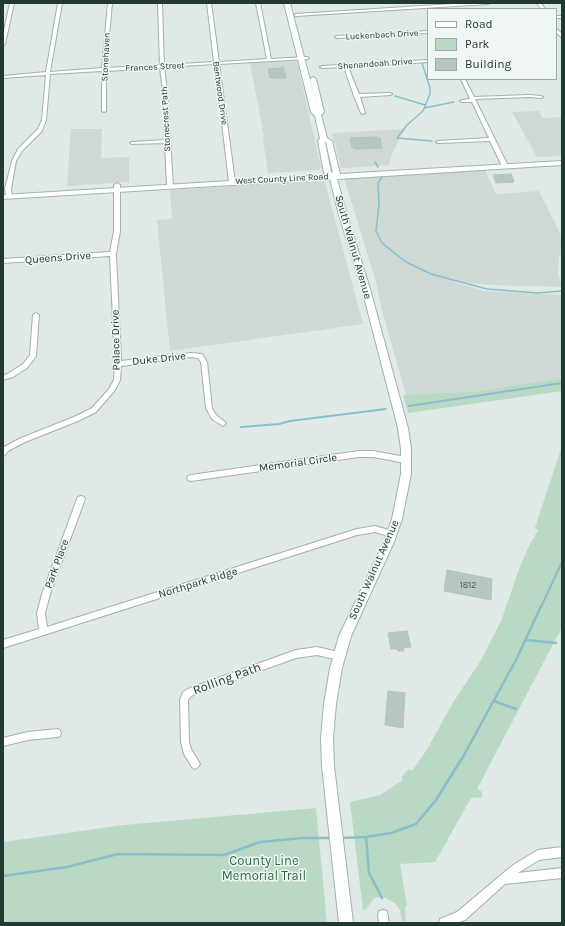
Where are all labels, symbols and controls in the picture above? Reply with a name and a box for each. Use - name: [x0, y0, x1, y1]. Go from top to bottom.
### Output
- legend: [427, 8, 557, 80]
- text: Road: [465, 17, 493, 31]
- street label: Luckenbach Drive: [345, 28, 419, 42]
- street label: Stonehaven: [99, 32, 113, 82]
- text: Park: [465, 37, 489, 51]
- street label: Shenandoah Drive: [337, 56, 413, 72]
- text: Building: [465, 57, 511, 71]
- street label: Frances Street: [125, 60, 185, 74]
- street label: Bentwood Drive: [210, 61, 230, 125]
- street label: Stonecrest Path: [159, 86, 173, 152]
- street label: West County Line Road: [235, 171, 329, 187]
- street label: South Walnut Avenue: [332, 193, 374, 301]
- street label: Queens Drive: [25, 249, 91, 267]
- street label: Palace Drive: [109, 309, 123, 371]
- street label: Duke Drive: [131, 350, 187, 368]
- street label: Memorial Circle: [258, 451, 338, 475]
- street label: South Walnut Avenue: [346, 518, 402, 622]
- street label: Park Place: [42, 538, 72, 590]
- street label: Northpark Ridge: [157, 565, 239, 601]
- house number: 1812: [460, 580, 476, 590]
- street label: Rolling Path: [191, 659, 263, 699]
- park label: County Line Memorial Trail: [222, 853, 306, 884]

